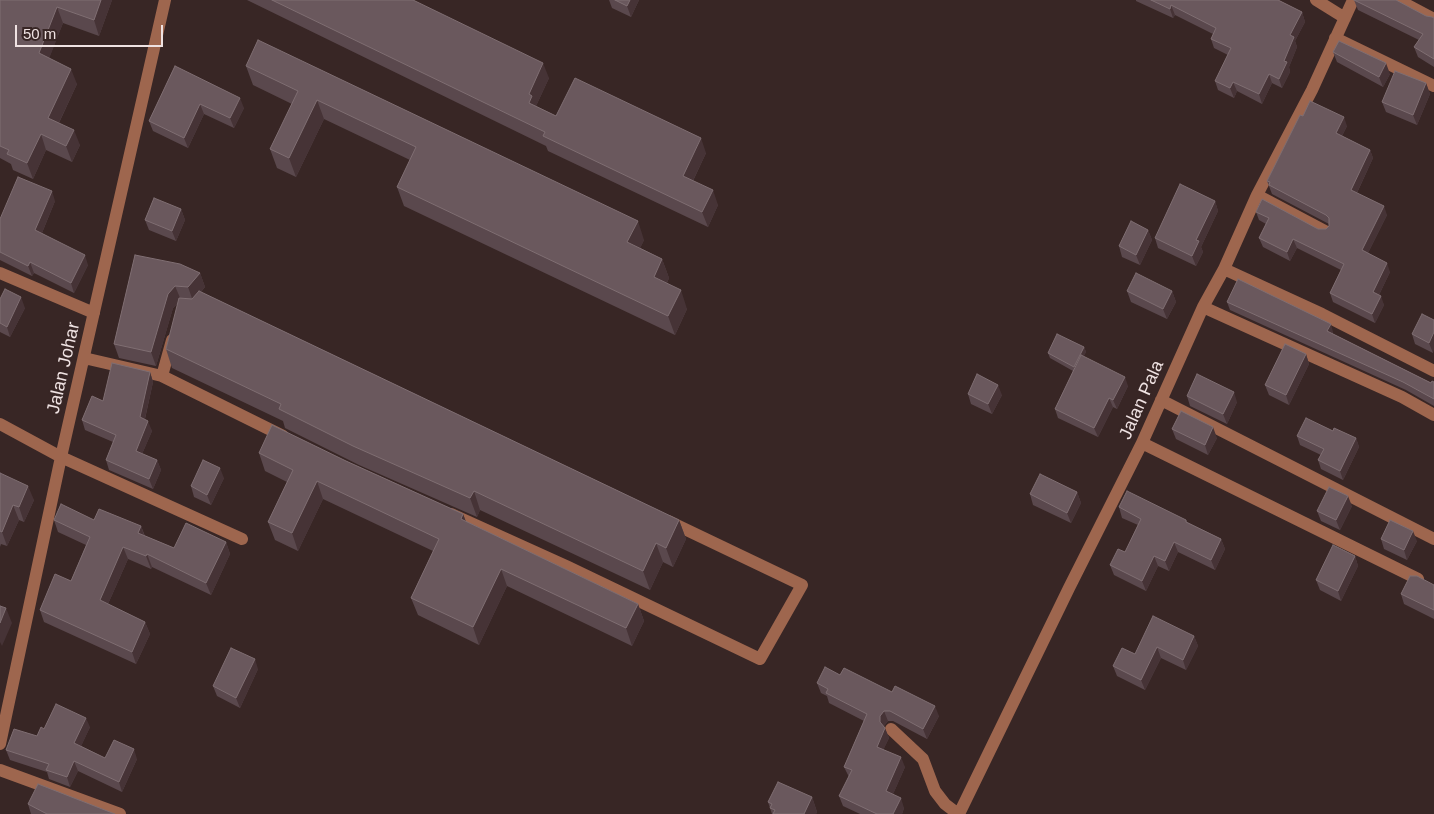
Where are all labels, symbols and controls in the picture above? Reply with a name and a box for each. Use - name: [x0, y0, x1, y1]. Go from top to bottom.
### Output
- scale bar: [18, 15, 165, 47]
- text: 50 m: [23, 25, 56, 42]
- street label: Jalan Johar: [43, 320, 85, 416]
- street label: Jalan Pala: [1115, 357, 1169, 443]

